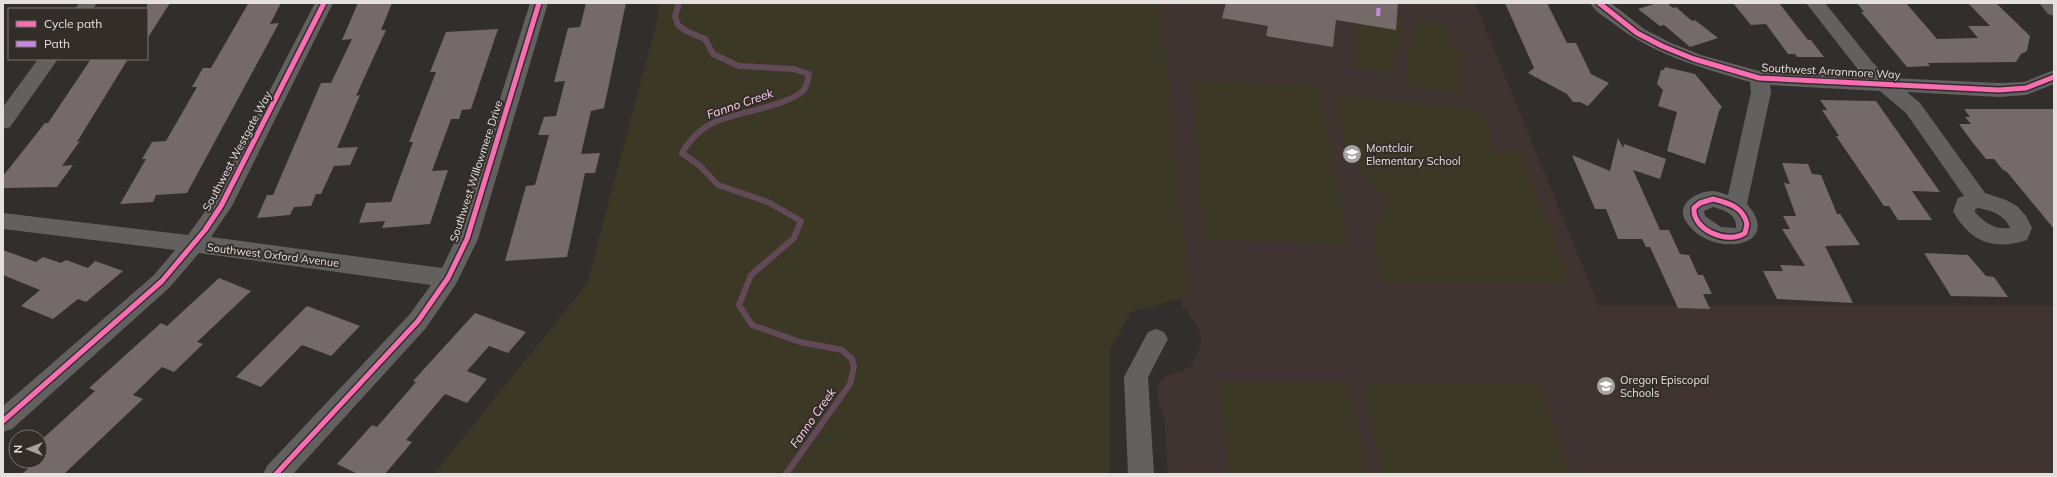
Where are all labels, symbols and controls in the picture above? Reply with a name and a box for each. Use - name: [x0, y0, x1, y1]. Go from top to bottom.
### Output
- legend: [8, 8, 148, 60]
- text: Cycle path: [44, 16, 102, 31]
- text: Path: [44, 36, 70, 51]
- street label: Southwest Arranmore Way: [1761, 60, 1901, 82]
- water label: Fanno Creek: [705, 85, 776, 122]
- street label: Southwest Westgate Way: [199, 88, 275, 213]
- street label: Southwest Willowmere Drive: [446, 98, 506, 244]
- place label: Montclair Elementary School: [1366, 141, 1461, 168]
- school or university icon: Montclair Elementary School: [1341, 143, 1363, 165]
- street label: Southwest Oxford Avenue: [206, 240, 340, 270]
- place label: Oregon Episcopal Schools: [1620, 373, 1709, 400]
- school or university icon: Oregon Episcopal Schools: [1595, 375, 1617, 397]
- water label: Fanno Creek: [787, 384, 839, 450]
- north arrow: [8, 429, 48, 469]
- text: N: [11, 445, 25, 453]

